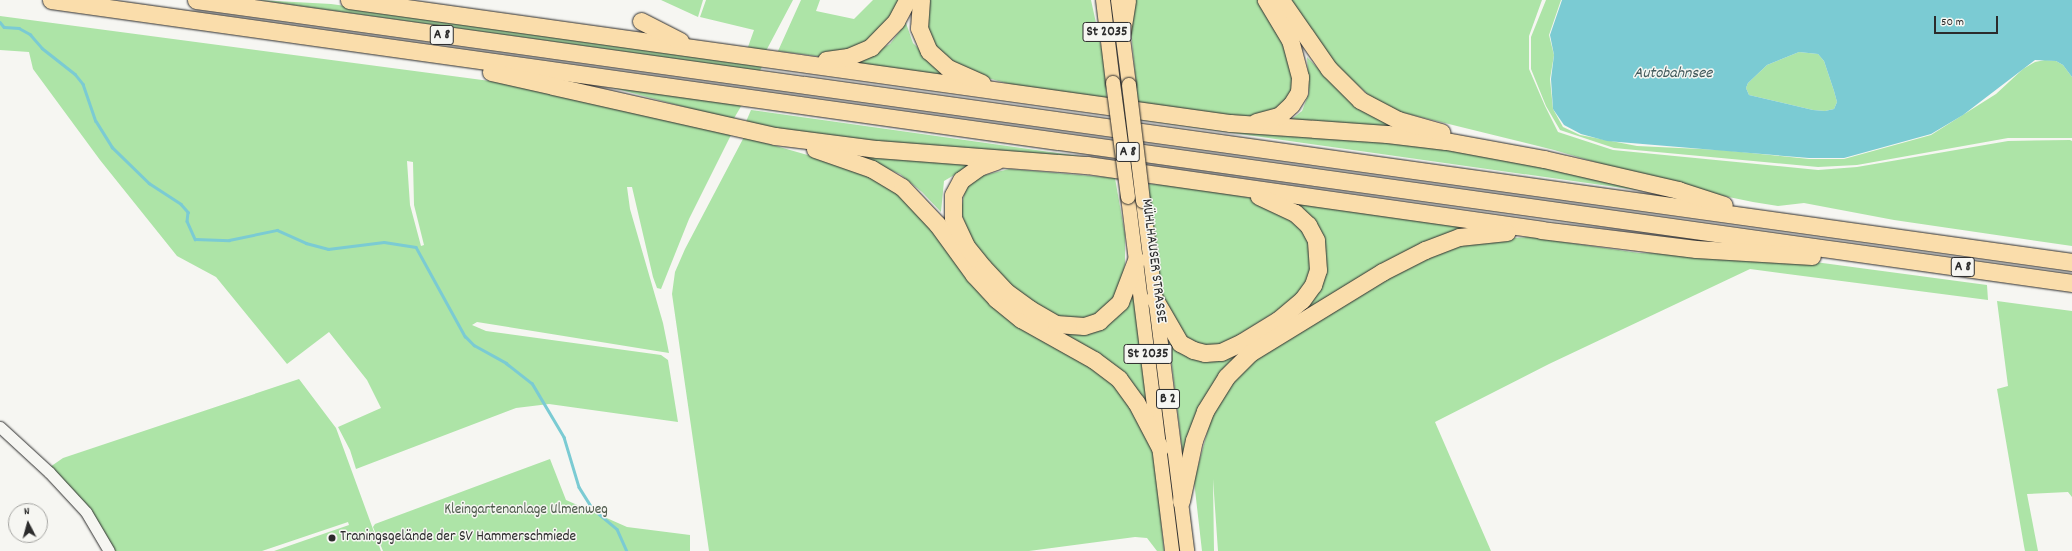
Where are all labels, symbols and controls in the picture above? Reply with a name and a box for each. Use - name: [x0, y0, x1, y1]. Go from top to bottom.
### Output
- scale bar: [1936, 8, 2000, 34]
- text: 50 m: [1941, 14, 1964, 31]
- road number: St 2035: [1082, 20, 1132, 44]
- road number: A 8: [429, 23, 455, 47]
- water label: Autobahnsee: [1634, 64, 1712, 84]
- road number: A 8: [1115, 140, 1141, 164]
- street label: MÜHLHAUSER STRASSE: [1136, 198, 1170, 324]
- road number: A 8: [1950, 255, 1976, 279]
- road number: St 2035: [1123, 342, 1173, 366]
- road number: B 2: [1156, 387, 1180, 411]
- park label: Kleingartenanlage Ulmenweg: [444, 502, 608, 520]
- north arrow: [8, 503, 48, 543]
- text: N: [23, 504, 30, 520]
- place label: Traningsgelände der SV Hammerschmiede: [340, 529, 576, 547]
- marker: Traningsgelände der SV Hammerschmiede: [327, 533, 337, 543]

